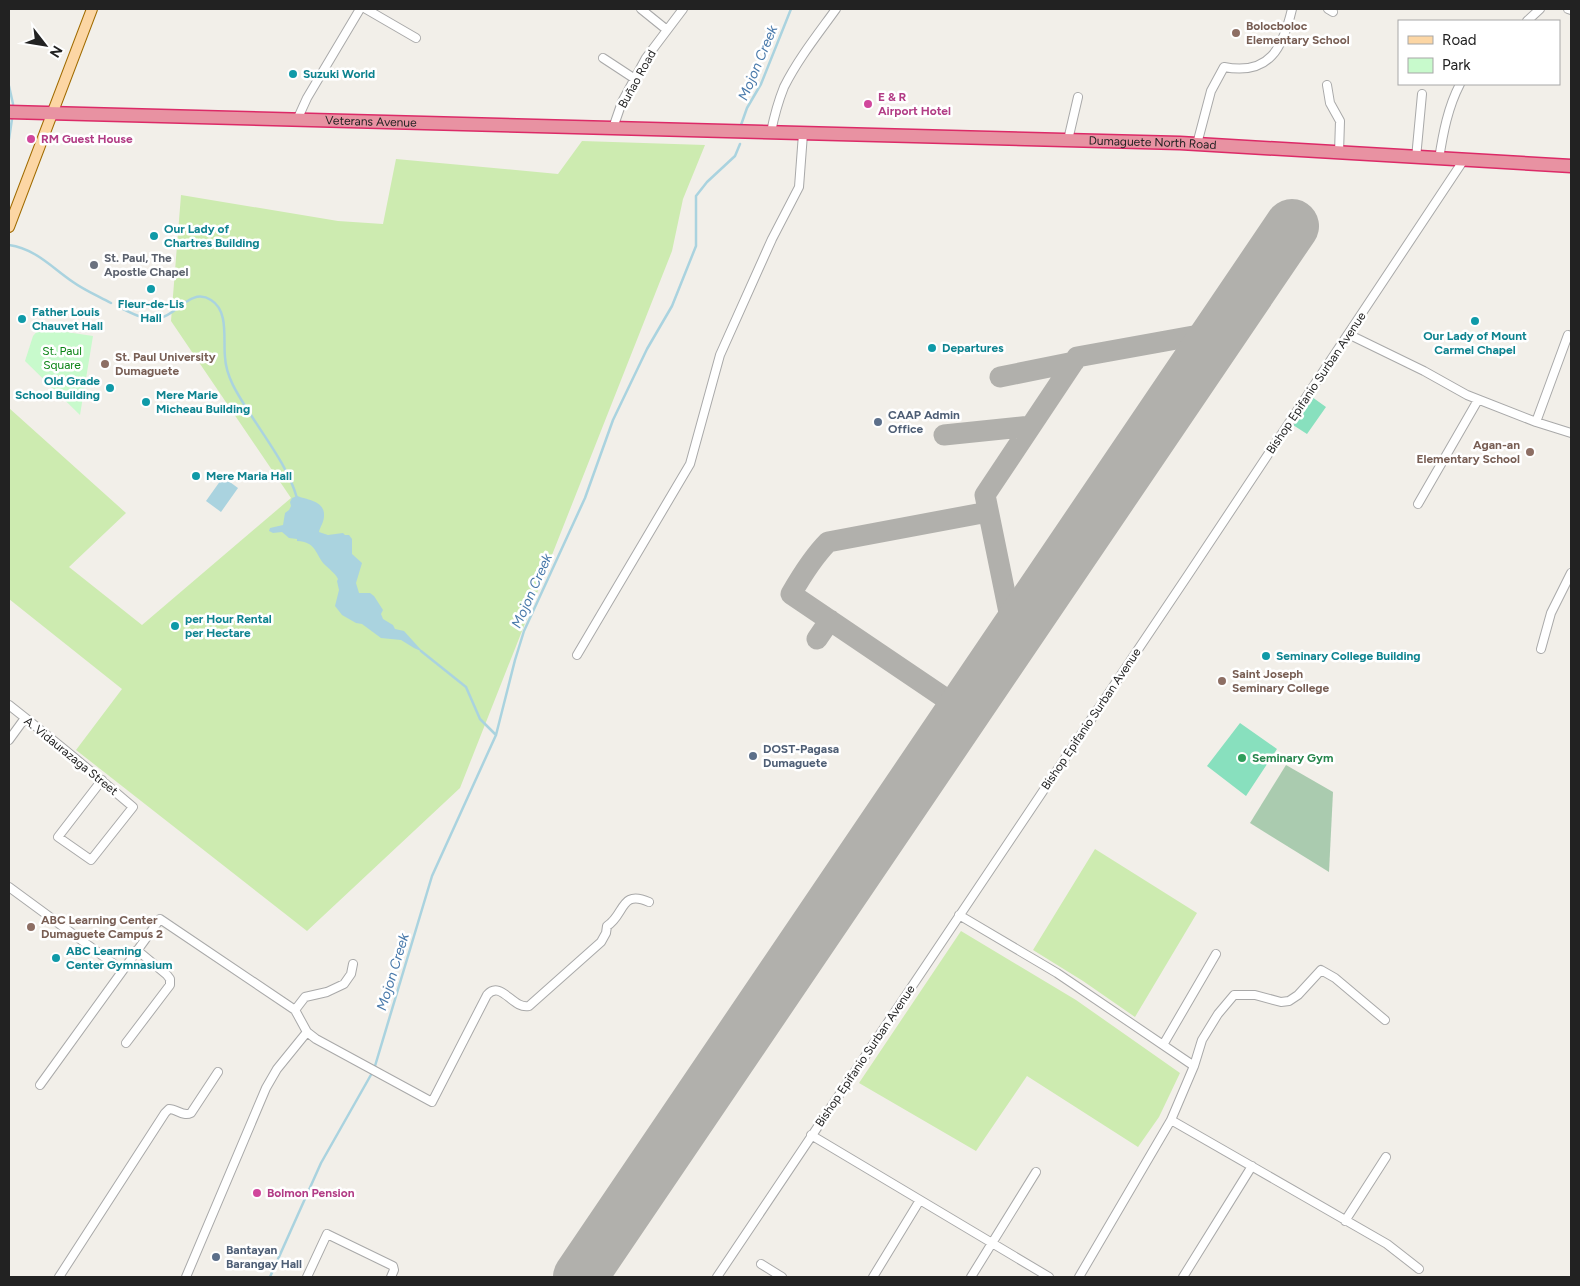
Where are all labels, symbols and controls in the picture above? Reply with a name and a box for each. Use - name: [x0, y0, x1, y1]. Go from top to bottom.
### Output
- place label: Bolocboloc Elementary School: [1246, 19, 1350, 47]
- north arrow: [20, 20, 70, 70]
- legend: [1398, 20, 1560, 85]
- water label: Mojon Creek: [735, 22, 782, 103]
- marker: Bolocboloc Elementary School: [1230, 27, 1242, 39]
- text: Road: [1442, 31, 1477, 49]
- text: N: [46, 42, 66, 60]
- street label: Buñao Road: [615, 47, 659, 111]
- text: Park: [1442, 56, 1471, 74]
- place label: Suzuki World: [303, 67, 375, 81]
- marker: Suzuki World: [287, 68, 299, 80]
- place label: E & R Airport Hotel: [878, 90, 951, 118]
- marker: E & R Airport Hotel: [862, 98, 874, 110]
- street label: Veterans Avenue: [325, 113, 417, 130]
- place label: RM Guest House: [41, 132, 133, 146]
- marker: RM Guest House: [25, 133, 37, 145]
- street label: Dumaguete North Road: [1088, 134, 1217, 152]
- place label: Our Lady of Chartres Building: [164, 222, 260, 250]
- marker: Our Lady of Chartres Building: [148, 230, 160, 242]
- place label: St. Paul, The Apostle Chapel: [104, 251, 188, 279]
- marker: St. Paul, The Apostle Chapel: [88, 259, 100, 271]
- marker: Fleur-de-Lis Hall: [145, 283, 157, 295]
- place label: Fleur-de-Lis Hall: [118, 297, 185, 325]
- place label: Father Louis Chauvet Hall: [32, 305, 103, 333]
- street label: Bishop Epifanio Surban Avenue: [1263, 309, 1369, 456]
- marker: Father Louis Chauvet Hall: [16, 313, 28, 325]
- marker: Our Lady of Mount Carmel Chapel: [1469, 315, 1481, 327]
- place label: Our Lady of Mount Carmel Chapel: [1423, 329, 1527, 357]
- place label: Departures: [942, 341, 1004, 355]
- marker: Departures: [926, 342, 938, 354]
- park label: St. Paul Square: [42, 344, 82, 372]
- place label: St. Paul University Dumaguete: [115, 350, 216, 378]
- marker: St. Paul University Dumaguete: [99, 358, 111, 370]
- place label: Old Grade School Building: [15, 374, 100, 402]
- marker: Old Grade School Building: [104, 382, 116, 394]
- place label: Mere Marie Micheau Building: [156, 388, 250, 416]
- marker: Mere Marie Micheau Building: [140, 396, 152, 408]
- place label: CAAP Admin Office: [888, 408, 960, 436]
- marker: CAAP Admin Office: [872, 416, 884, 428]
- place label: Agan-an Elementary School: [1416, 438, 1520, 466]
- marker: Agan-an Elementary School: [1524, 446, 1536, 458]
- place label: Mere Maria Hall: [206, 469, 292, 483]
- marker: Mere Maria Hall: [190, 470, 202, 482]
- water label: Mojon Creek: [508, 550, 557, 631]
- place label: per Hour Rental per Hectare: [185, 612, 272, 640]
- marker: per Hour Rental per Hectare: [169, 620, 181, 632]
- street label: Bishop Epifanio Surban Avenue: [1038, 645, 1144, 792]
- place label: Seminary College Building: [1276, 649, 1421, 663]
- marker: Seminary College Building: [1260, 650, 1272, 662]
- place label: Saint Joseph Seminary College: [1232, 667, 1330, 695]
- marker: Saint Joseph Seminary College: [1216, 675, 1228, 687]
- street label: A. Vidaurazaga Street: [21, 714, 121, 798]
- place label: DOST-Pagasa Dumaguete: [763, 742, 839, 770]
- marker: DOST-Pagasa Dumaguete: [747, 750, 759, 762]
- place label: Seminary Gym: [1252, 751, 1333, 765]
- marker: Seminary Gym: [1236, 752, 1248, 764]
- place label: ABC Learning Center Dumaguete Campus 2: [41, 913, 163, 941]
- marker: ABC Learning Center Dumaguete Campus 2: [25, 921, 37, 933]
- water label: Mojon Creek: [373, 930, 413, 1013]
- place label: ABC Learning Center Gymnasium: [66, 944, 172, 972]
- marker: ABC Learning Center Gymnasium: [50, 952, 62, 964]
- street label: Bishop Epifanio Surban Avenue: [812, 982, 918, 1129]
- place label: Bolmon Pension: [267, 1186, 355, 1200]
- marker: Bolmon Pension: [251, 1187, 263, 1199]
- place label: Bantayan Barangay Hall: [226, 1243, 302, 1271]
- marker: Bantayan Barangay Hall: [210, 1251, 222, 1263]

